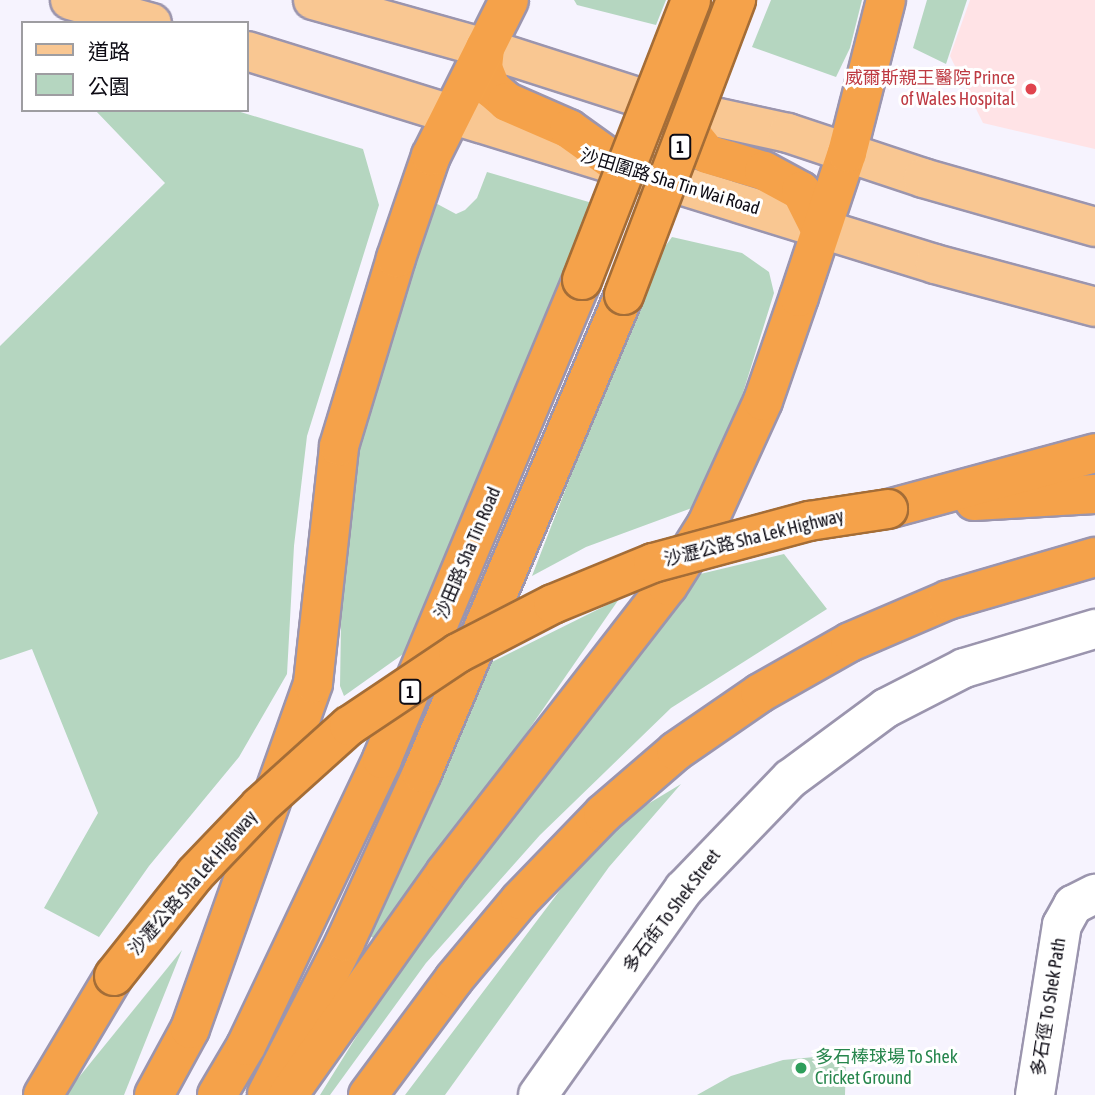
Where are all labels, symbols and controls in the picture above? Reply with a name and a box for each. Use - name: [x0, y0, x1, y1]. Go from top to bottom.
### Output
- legend: [21, 21, 248, 112]
- text: 道路: [88, 39, 130, 63]
- place label: 威爾斯親王醫院 Prince of Wales Hospital: [845, 68, 1015, 110]
- text: 公園: [88, 74, 130, 98]
- marker: 威爾斯親王醫院 Prince of Wales Hospital: [1021, 79, 1041, 99]
- road number: 1: [668, 134, 692, 160]
- street label: 沙田圍路 Sha Tin Wai Road: [578, 144, 762, 220]
- street label: 沙田路 Sha Tin Road: [431, 484, 505, 622]
- street label: 沙瀝公路 Sha Lek Highway: [662, 505, 846, 571]
- road number: 1: [398, 680, 422, 705]
- street label: 沙瀝公路 Sha Lek Highway: [124, 806, 262, 960]
- street label: 多石街 To Shek Street: [619, 845, 725, 977]
- street label: 多石徑 To Shek Path: [1027, 936, 1071, 1078]
- place label: 多石棒球場 To Shek Cricket Ground: [815, 1047, 958, 1090]
- marker: 多石棒球場 To Shek Cricket Ground: [793, 1060, 809, 1076]

